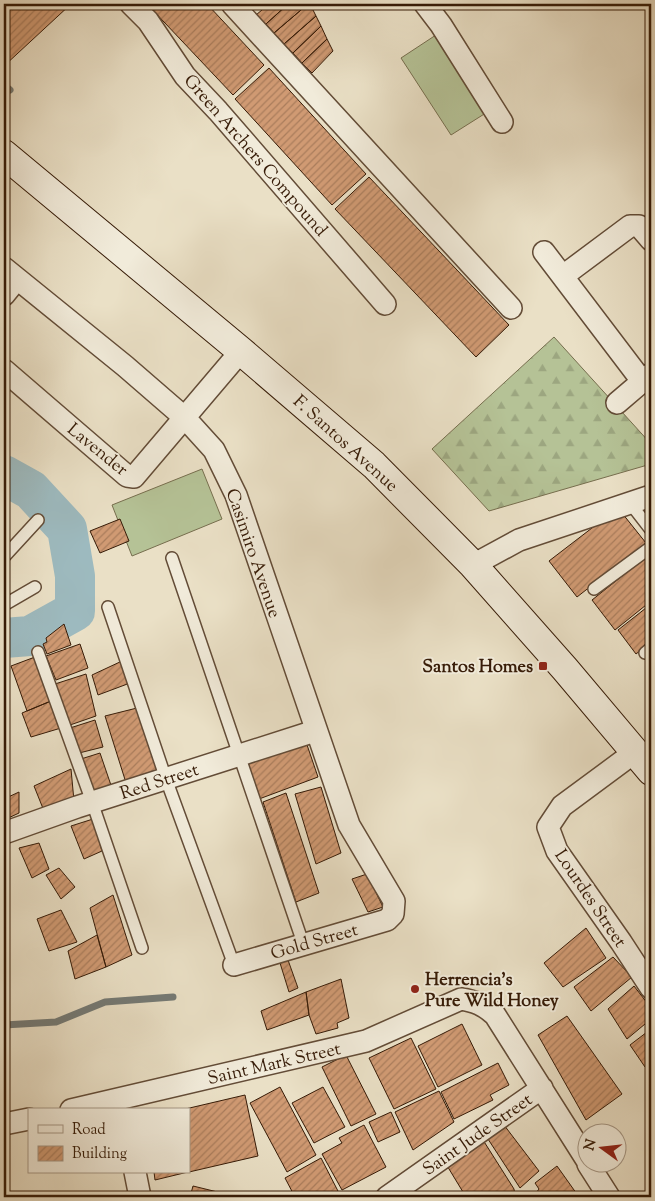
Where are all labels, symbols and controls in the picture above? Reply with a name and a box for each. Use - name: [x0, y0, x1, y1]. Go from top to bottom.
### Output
- street label: Green Archers Compound: [177, 69, 332, 243]
- street label: F. Santos Avenue: [286, 390, 403, 499]
- street label: Lavender: [61, 418, 133, 483]
- street label: Casimiro Avenue: [218, 485, 286, 622]
- place label: Santos Homes: [422, 655, 533, 681]
- marker: Santos Homes: [537, 660, 549, 672]
- street label: Red Street: [117, 758, 202, 808]
- street label: Lourdes Street: [547, 845, 632, 953]
- street label: Gold Street: [268, 918, 361, 968]
- place label: Herrencia's Pure Wild Honey: [425, 968, 559, 1015]
- marker: Herrencia's Pure Wild Honey: [409, 983, 421, 995]
- street label: Saint Mark Street: [205, 1037, 344, 1093]
- street label: Saint Jude Street: [418, 1088, 538, 1183]
- legend: [28, 1108, 190, 1174]
- text: Road: [72, 1120, 106, 1141]
- north arrow: [578, 1124, 628, 1174]
- text: N: [580, 1137, 602, 1153]
- text: Building: [72, 1144, 127, 1165]

